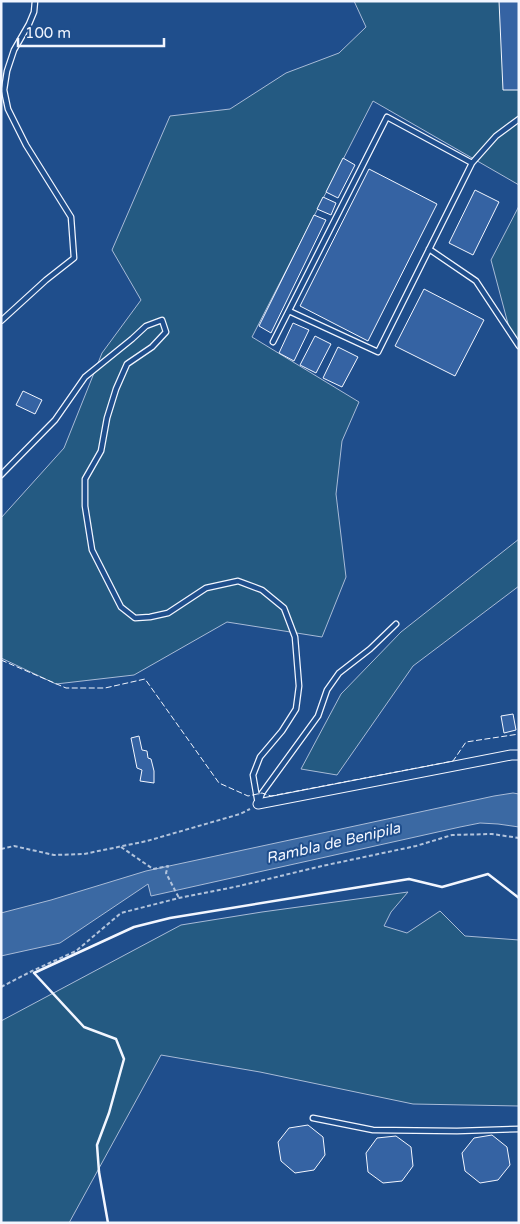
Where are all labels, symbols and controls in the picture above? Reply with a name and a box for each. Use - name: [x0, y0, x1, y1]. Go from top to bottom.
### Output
- scale bar: [18, 15, 164, 47]
- text: 100 m: [25, 24, 71, 42]
- water label: Rambla de Benipila: [264, 819, 402, 867]

